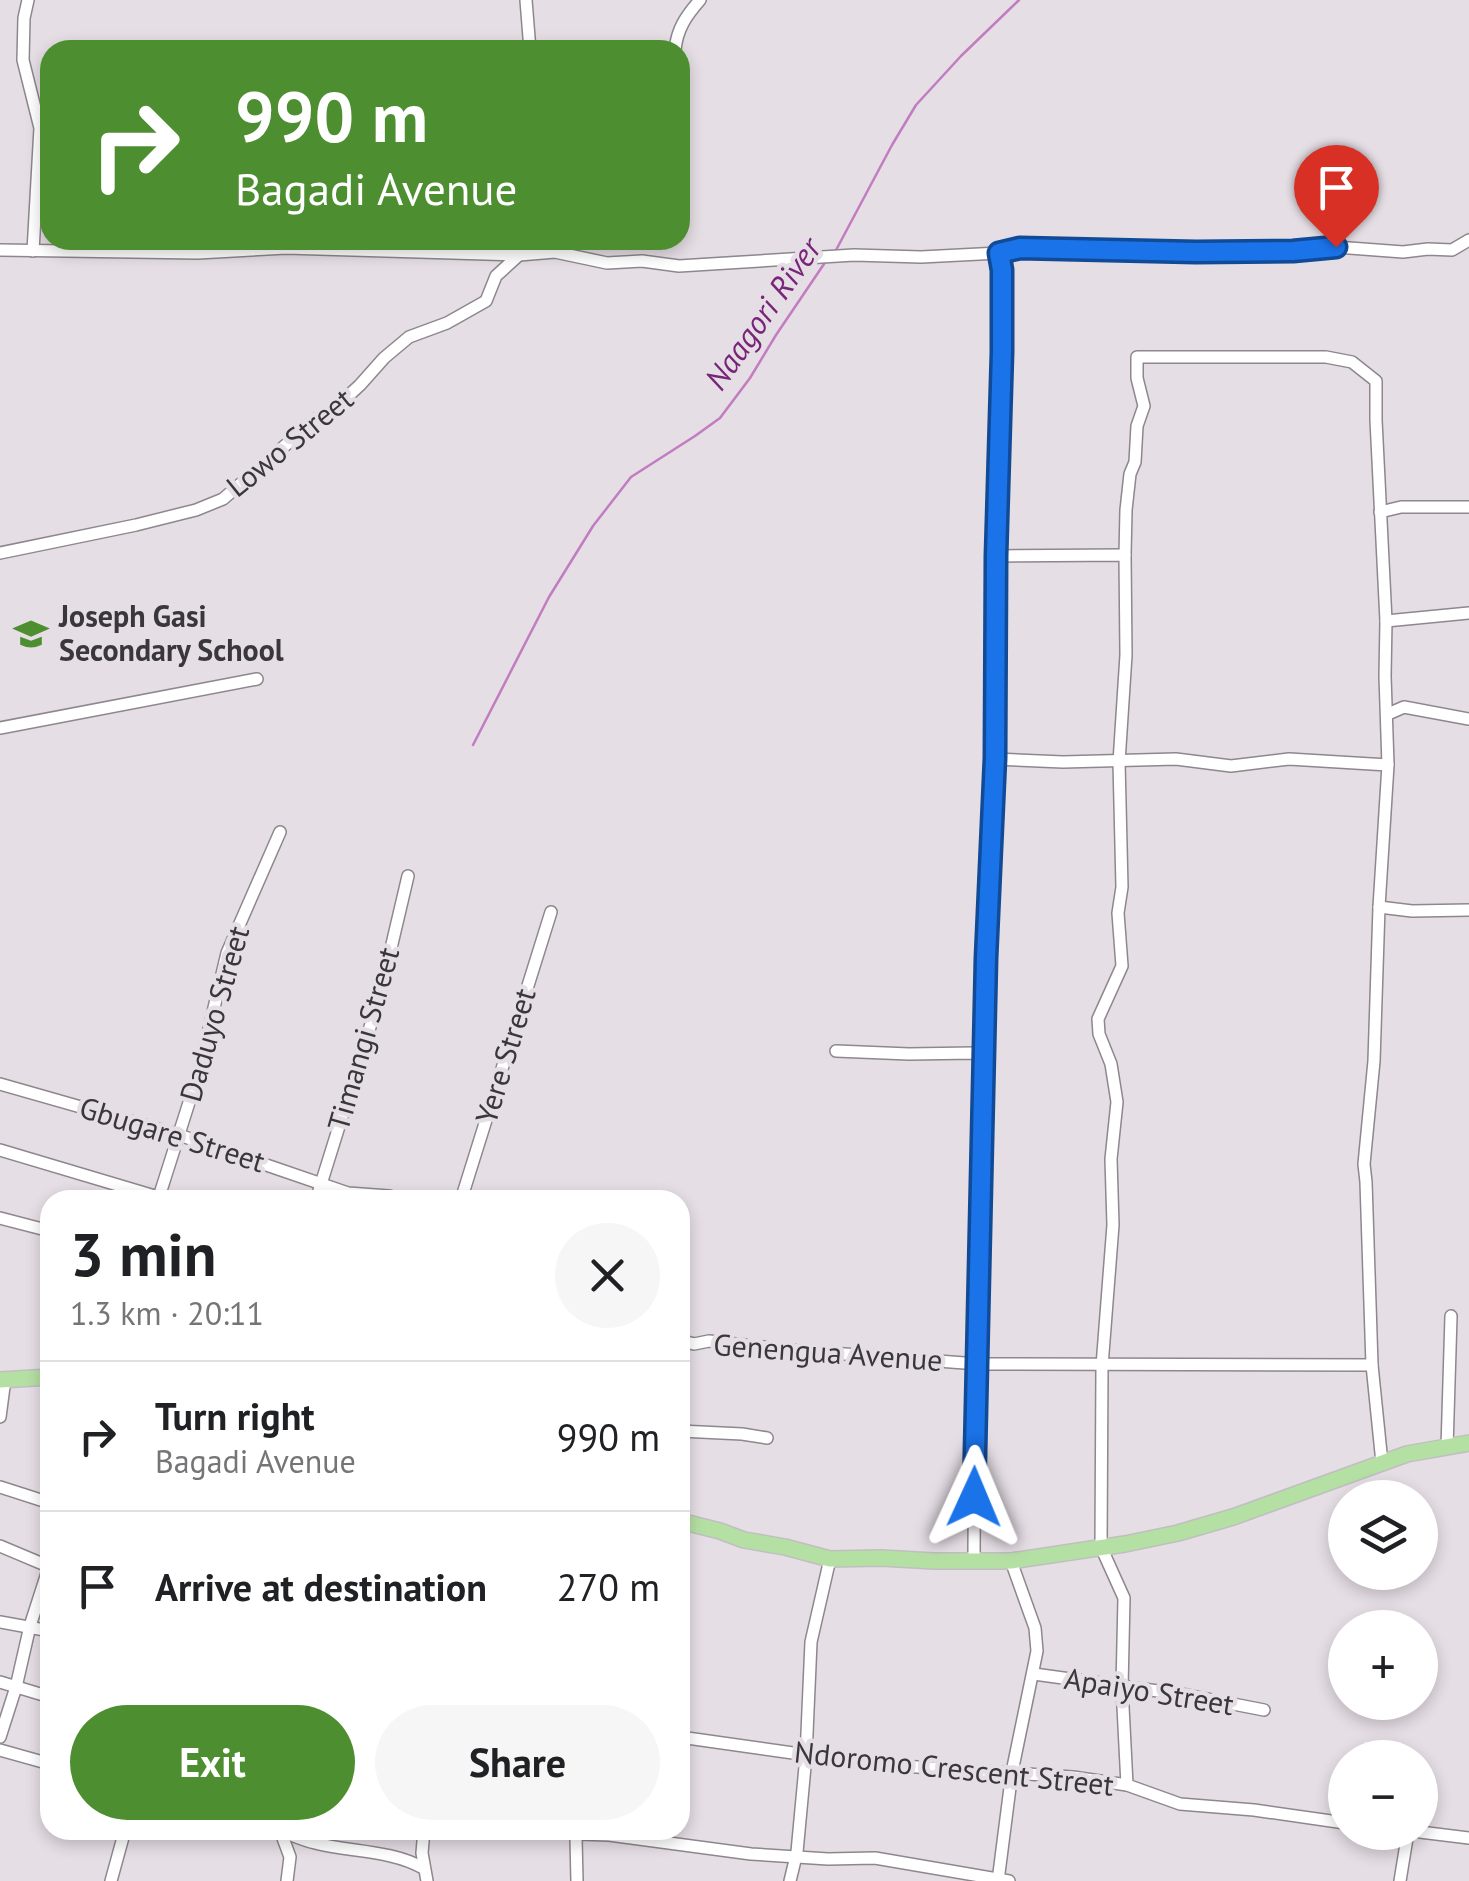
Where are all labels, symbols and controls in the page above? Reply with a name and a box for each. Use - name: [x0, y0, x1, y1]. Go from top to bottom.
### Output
- text: 990 m: [235, 71, 428, 161]
- icon: right: [70, 80, 200, 210]
- pin: [1294, 145, 1379, 248]
- text: Bagadi Avenue: [235, 159, 517, 217]
- icon: arrive: [1309, 160, 1364, 215]
- water label: Naagori River: [694, 227, 831, 398]
- street label: Lowo Street: [218, 379, 360, 505]
- place label: Joseph Gasi Secondary School: [58, 596, 284, 669]
- school or university icon: Joseph Gasi Secondary School: [12, 615, 50, 653]
- street label: Daduyo Street: [170, 921, 257, 1106]
- street label: Timangi Street: [318, 942, 407, 1135]
- street label: Yere Street: [466, 983, 544, 1128]
- street label: Gbugare Street: [75, 1087, 270, 1180]
- text: 3 min: [70, 1215, 216, 1293]
- button: close: [555, 1223, 660, 1328]
- text: 1.3 km · 20:11: [70, 1292, 264, 1334]
- street label: Genengua Avenue: [712, 1324, 944, 1379]
- text: Turn right: [155, 1391, 315, 1440]
- icon: right: [70, 1409, 125, 1464]
- text: 990 m: [557, 1412, 660, 1461]
- text: Bagadi Avenue: [155, 1440, 356, 1482]
- position arrow: [922, 1445, 1026, 1549]
- map controls: [1328, 1480, 1438, 1850]
- button: layers: [1328, 1480, 1438, 1590]
- icon: arrive: [70, 1559, 125, 1614]
- text: Arrive at destination: [155, 1562, 487, 1611]
- text: 270 m: [557, 1562, 660, 1611]
- button: +: [1328, 1610, 1438, 1720]
- street label: Apaiyo Street: [1062, 1658, 1237, 1723]
- button: Exit: [70, 1705, 355, 1820]
- button: Share: [375, 1705, 660, 1820]
- street label: Ndoromo Crescent Street: [792, 1731, 1116, 1804]
- button: −: [1328, 1740, 1438, 1850]

